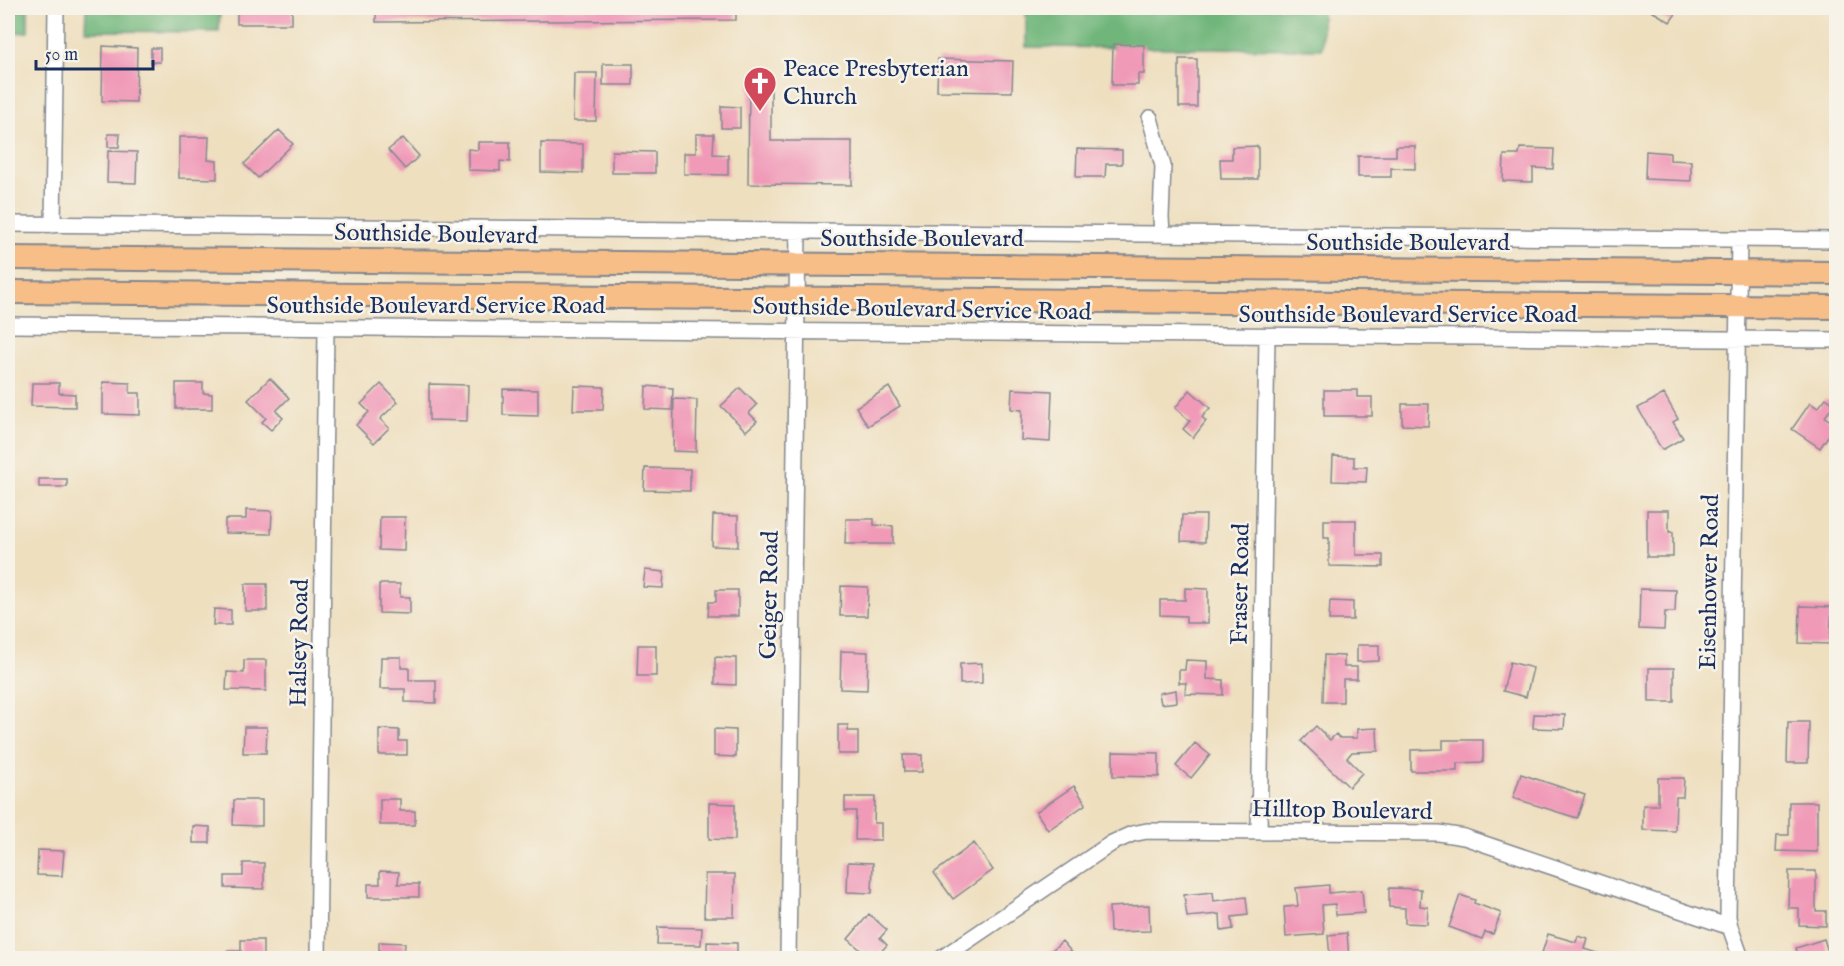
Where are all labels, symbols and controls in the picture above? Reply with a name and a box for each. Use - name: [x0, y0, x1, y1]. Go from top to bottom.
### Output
- scale bar: [36, 33, 153, 71]
- text: 50 m: [45, 44, 78, 67]
- place label: Peace Presbyterian Church: [783, 54, 969, 113]
- church icon: Peace Presbyterian Church: [742, 65, 778, 112]
- street label: Southside Boulevard: [334, 218, 538, 252]
- street label: Southside Boulevard: [820, 224, 1024, 255]
- street label: Southside Boulevard: [1306, 228, 1510, 259]
- street label: Southside Boulevard Service Road: [267, 291, 606, 322]
- street label: Southside Boulevard Service Road: [752, 292, 1092, 328]
- street label: Southside Boulevard Service Road: [1239, 300, 1578, 331]
- street label: Eisenhower Road: [1693, 494, 1727, 670]
- street label: Fraser Road: [1224, 523, 1258, 645]
- street label: Geiger Road: [753, 530, 787, 660]
- street label: Halsey Road: [283, 578, 317, 707]
- street label: Hilltop Boulevard: [1251, 794, 1433, 828]

